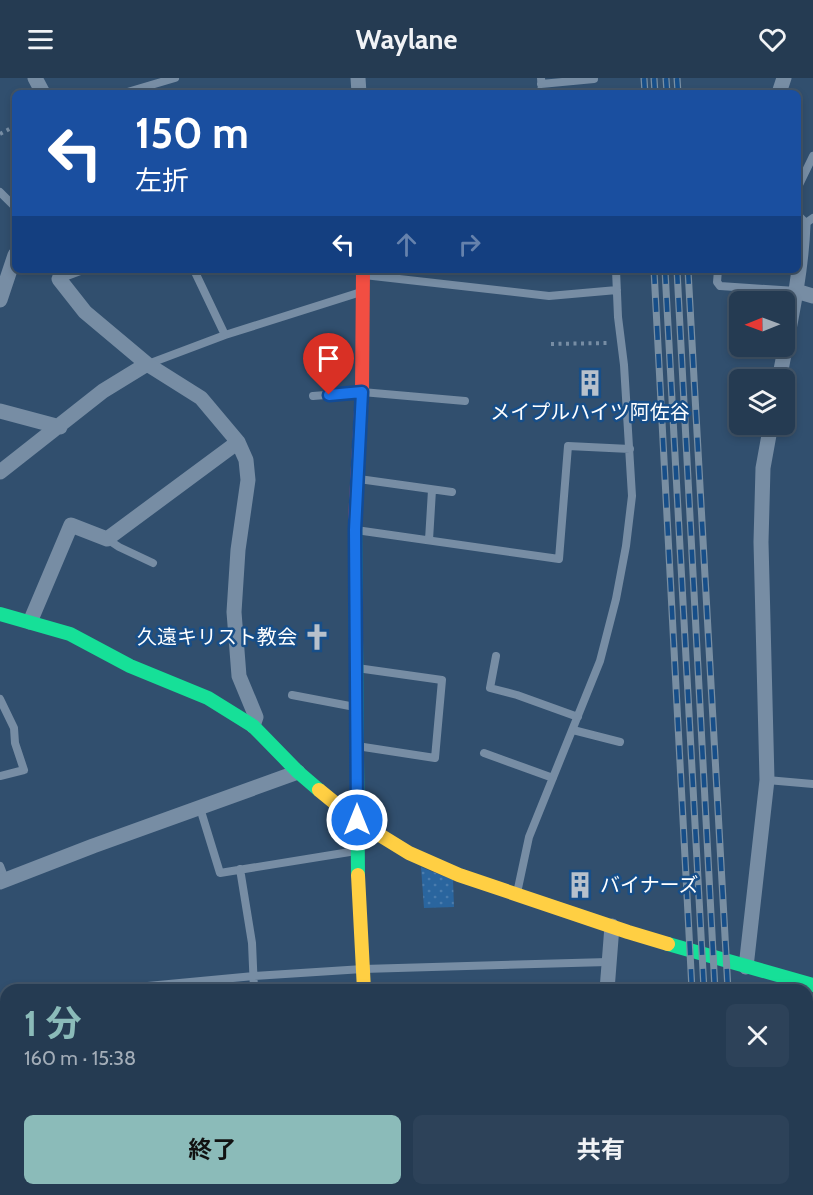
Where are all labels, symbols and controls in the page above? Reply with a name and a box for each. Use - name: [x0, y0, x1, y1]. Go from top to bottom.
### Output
- icon: menu: [24, 23, 57, 56]
- text: Waylane: [356, 23, 457, 56]
- icon: heart: [756, 23, 789, 56]
- text: 150 m: [135, 107, 249, 159]
- icon: left: [36, 114, 114, 192]
- text: 左折: [135, 164, 189, 197]
- icon: left: [327, 228, 360, 261]
- icon: ahead: [390, 228, 423, 261]
- icon: right: [453, 228, 486, 261]
- north arrow: [729, 291, 795, 357]
- map controls: [729, 291, 795, 435]
- pin: [303, 333, 354, 395]
- icon: arrive: [312, 342, 345, 375]
- building icon: メイプルハイツ阿佐谷: [575, 368, 605, 398]
- button: layers: [729, 369, 795, 435]
- place label: メイプルハイツ阿佐谷: [490, 400, 690, 424]
- church icon: 久遠キリスト教会: [302, 622, 332, 652]
- place label: 久遠キリスト教会: [137, 625, 297, 649]
- position arrow: [325, 788, 389, 852]
- building icon: バイナーズ: [565, 870, 595, 900]
- place label: バイナーズ: [600, 873, 699, 897]
- text: 1 分: [24, 1001, 81, 1045]
- button: close: [726, 1004, 789, 1067]
- text: 160 m · 15:38: [24, 1046, 136, 1070]
- button: 終了: [24, 1115, 401, 1184]
- button: 共有: [413, 1115, 789, 1184]

